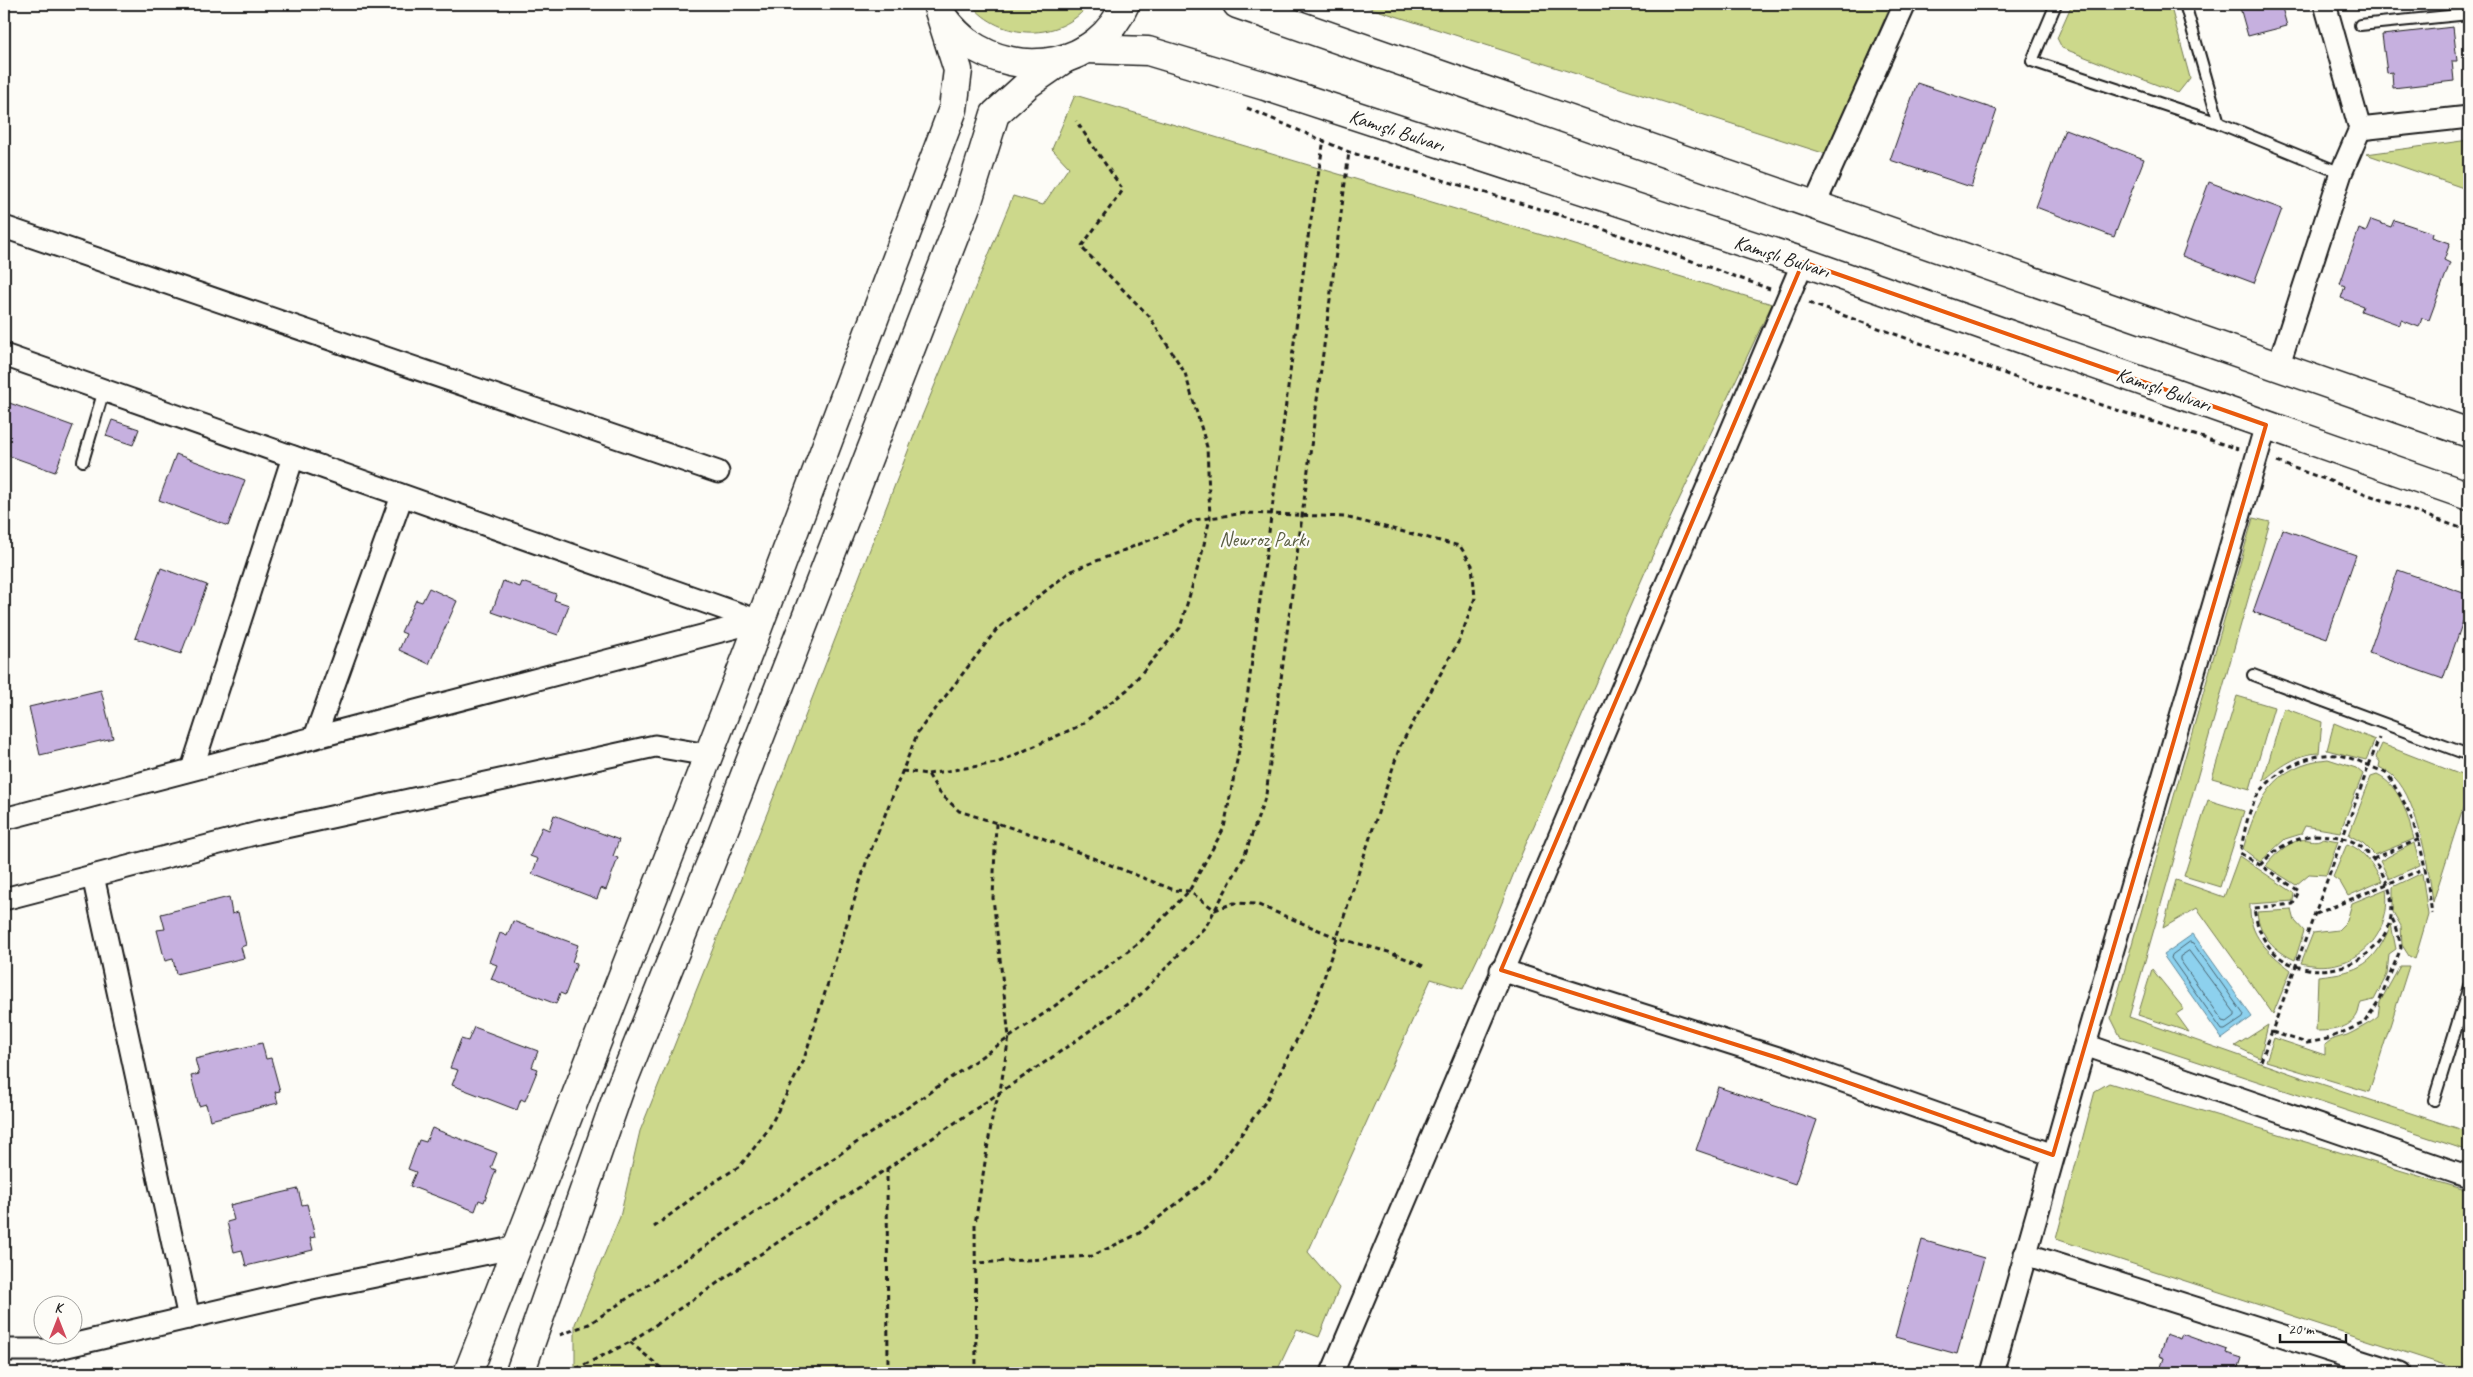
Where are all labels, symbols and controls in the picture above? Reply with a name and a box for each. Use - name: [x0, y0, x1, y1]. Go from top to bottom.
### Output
- street label: Kamışlı Bulvarı: [1346, 103, 1449, 158]
- street label: Kamışlı Bulvarı: [1731, 229, 1834, 284]
- street label: Kamışlı Bulvarı: [2113, 362, 2216, 418]
- park label: Newroz Parkı: [1219, 527, 1310, 552]
- north arrow: [32, 1294, 82, 1344]
- text: K: [54, 1299, 64, 1316]
- scale bar: [2280, 1312, 2347, 1344]
- text: 20 m: [2288, 1320, 2315, 1339]

